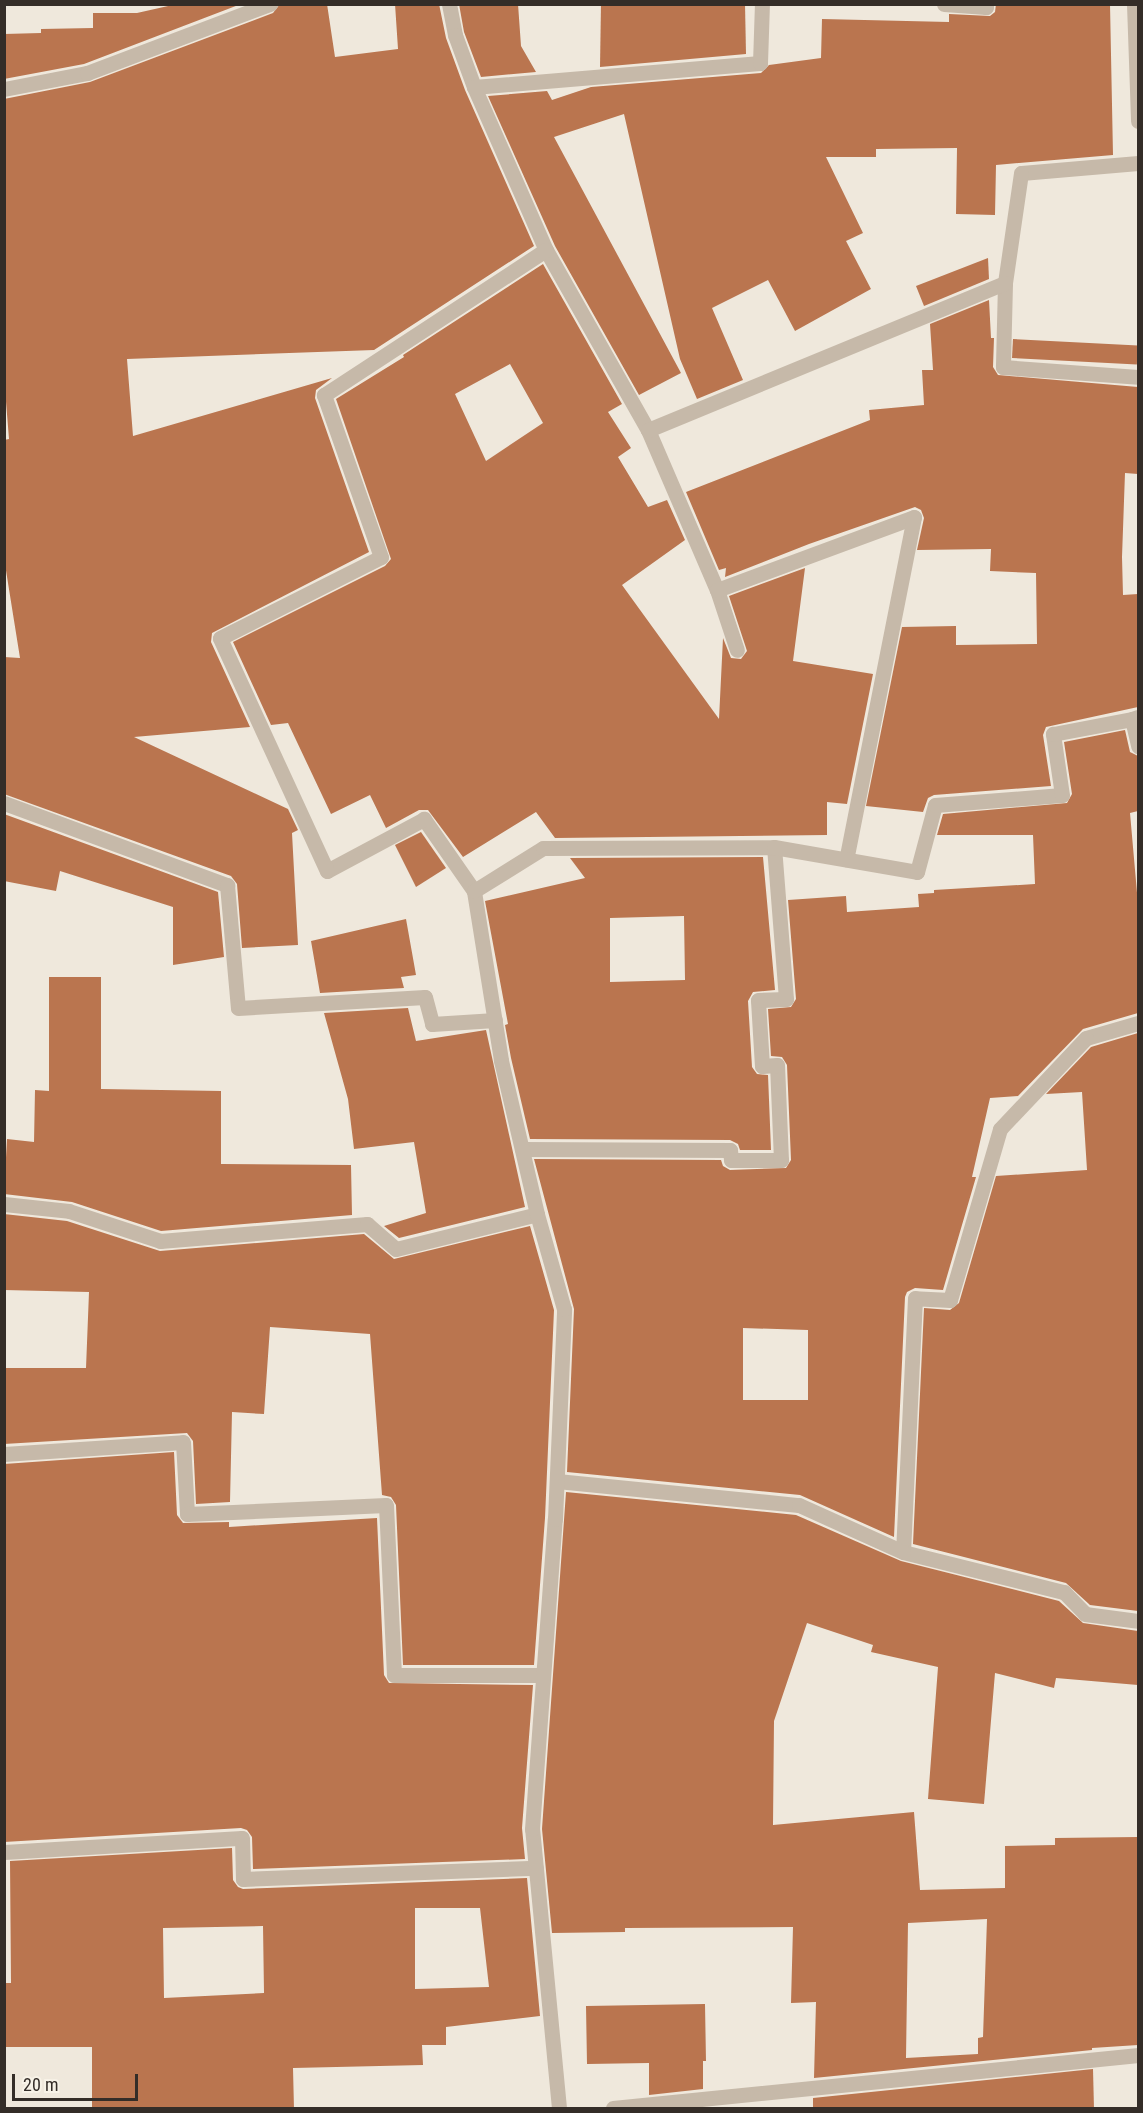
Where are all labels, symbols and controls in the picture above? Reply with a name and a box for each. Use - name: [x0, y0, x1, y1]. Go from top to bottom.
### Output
- scale bar: [15, 2062, 141, 2100]
- text: 20 m: [23, 2074, 58, 2095]

